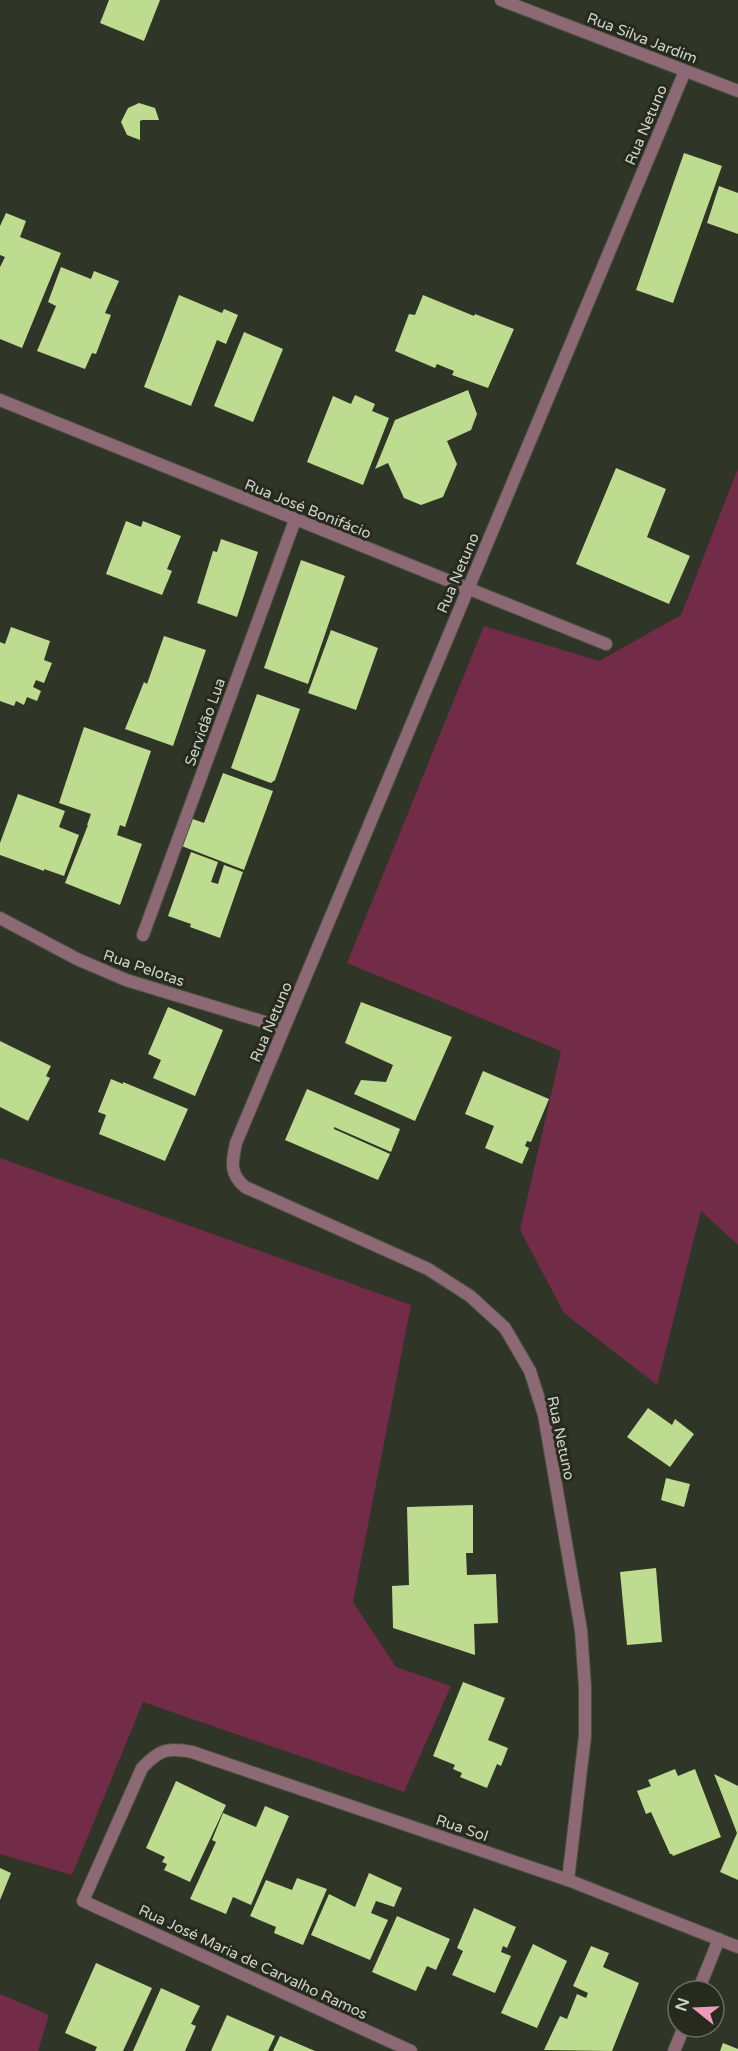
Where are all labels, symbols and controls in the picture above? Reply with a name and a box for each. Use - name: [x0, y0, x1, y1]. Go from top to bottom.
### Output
- street label: Rua Silva Jardim: [584, 9, 700, 67]
- street label: Rua Netuno: [621, 82, 671, 168]
- street label: Rua José Bonifácio: [242, 475, 374, 543]
- street label: Rua Netuno: [433, 530, 483, 616]
- street label: Servidão Lua: [181, 676, 229, 768]
- street label: Rua Pelotas: [101, 946, 187, 990]
- street label: Rua Netuno: [246, 979, 296, 1065]
- street label: Rua Netuno: [543, 1394, 579, 1482]
- street label: Rua Sol: [433, 1811, 491, 1845]
- street label: Rua José Maria de Carvalho Ramos: [136, 1901, 370, 2023]
- north arrow: [666, 1979, 726, 2039]
- text: N: [671, 1995, 694, 2014]

